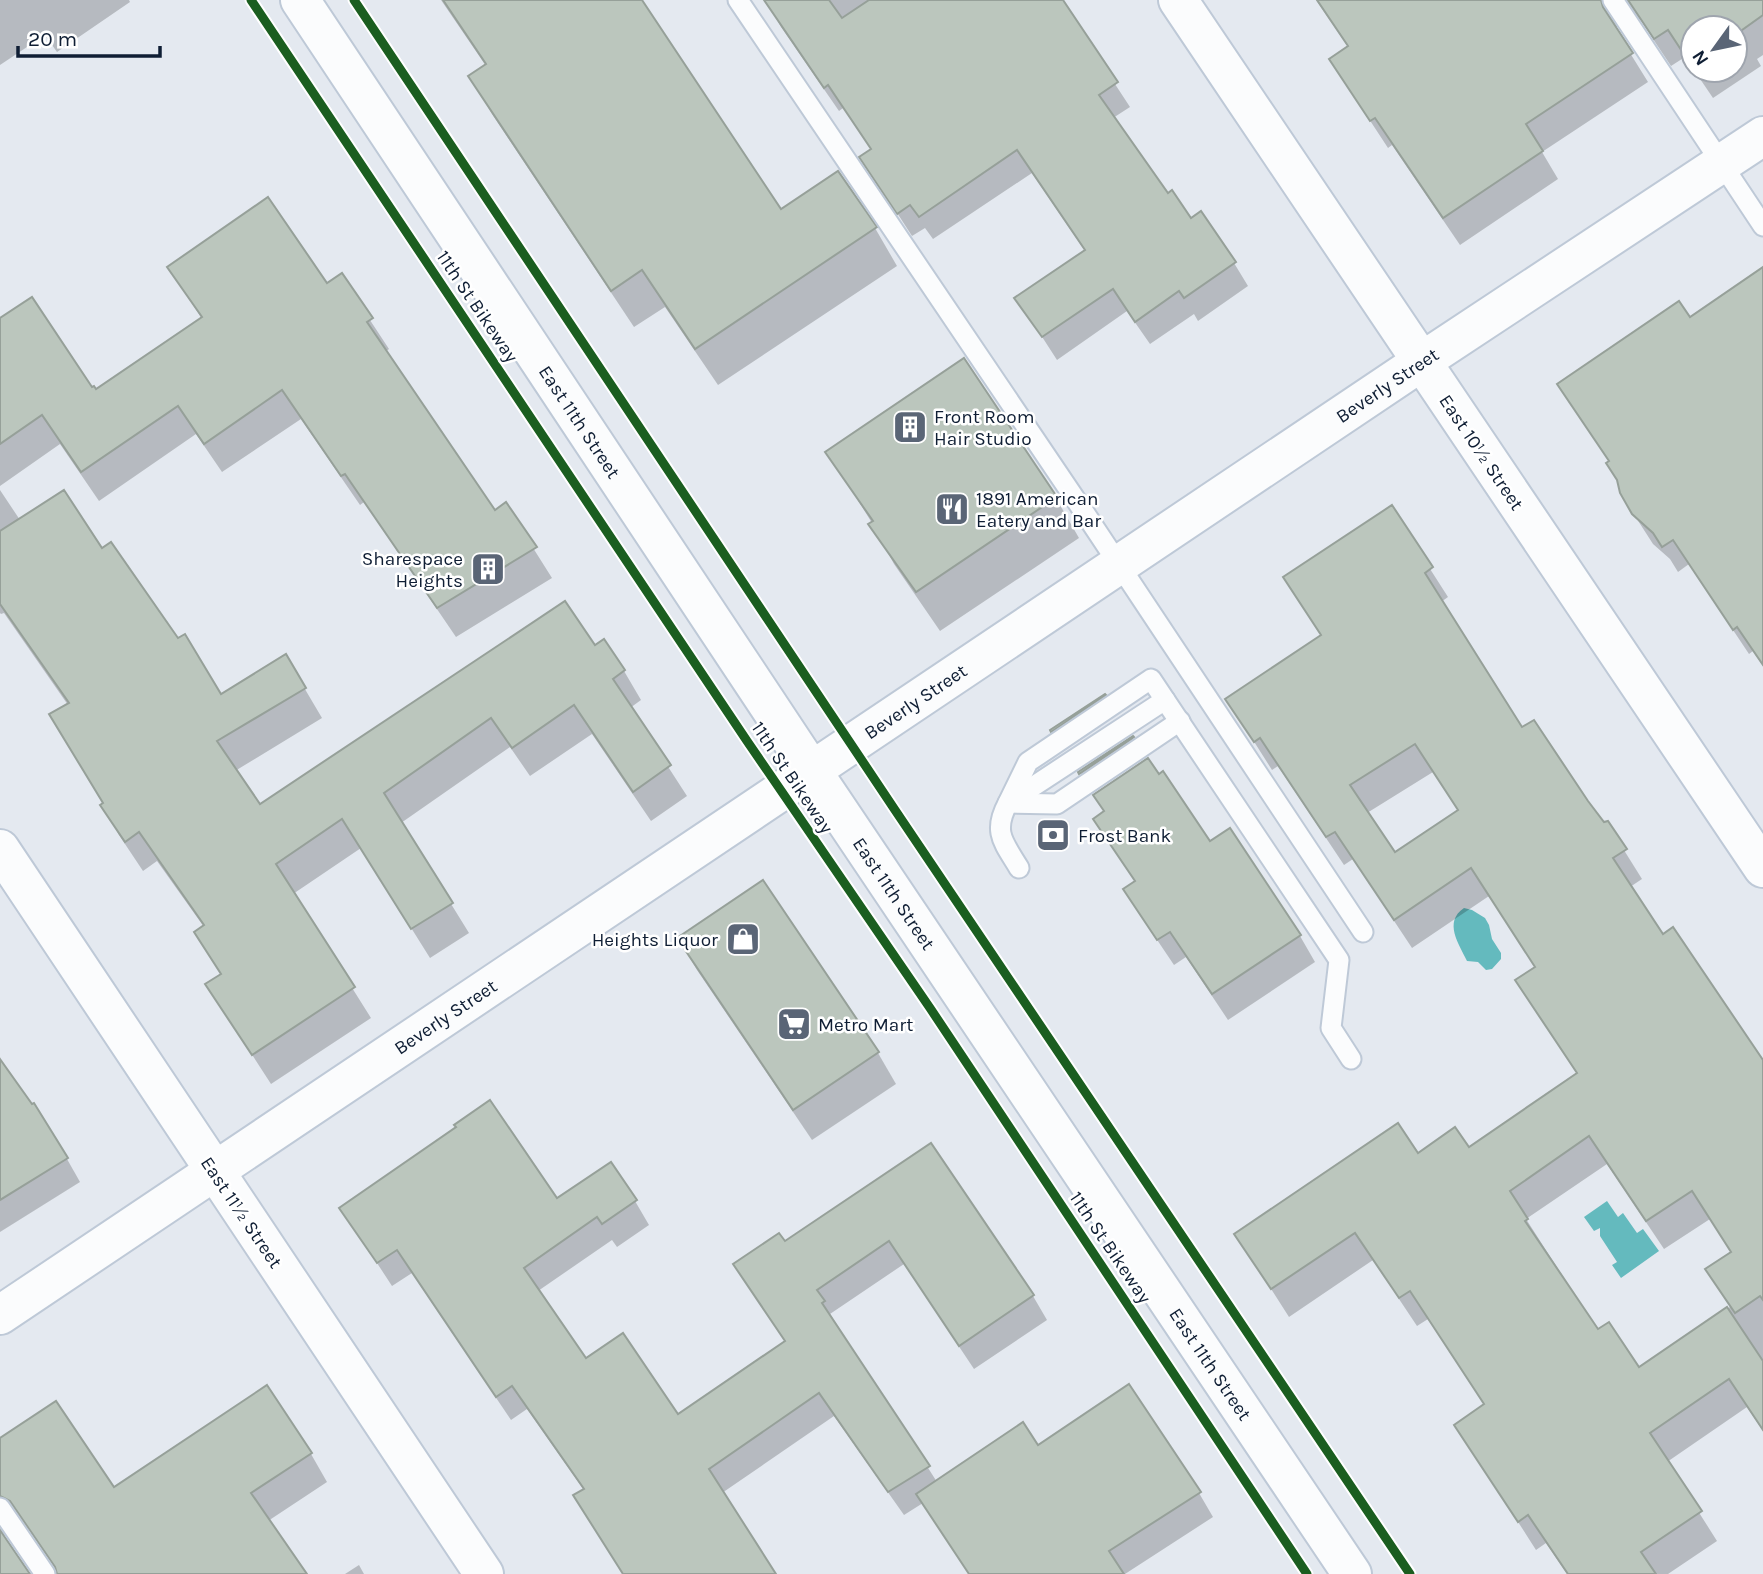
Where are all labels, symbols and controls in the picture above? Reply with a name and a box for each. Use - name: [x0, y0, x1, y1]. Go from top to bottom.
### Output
- scale bar: [18, 14, 159, 58]
- north arrow: [1679, 14, 1749, 84]
- text: 20 m: [28, 27, 77, 51]
- text: N: [1688, 46, 1714, 69]
- street label: 11th St Bikeway: [432, 247, 523, 367]
- street label: Beverly Street: [1332, 344, 1443, 428]
- street label: East 11th Street: [534, 362, 624, 483]
- street label: East 10½ Street: [1434, 391, 1528, 515]
- place label: Front Room Hair Studio: [934, 406, 1035, 450]
- building icon: Front Room Hair Studio: [891, 408, 929, 446]
- place label: 1891 American Eatery and Bar: [976, 488, 1101, 532]
- restaurant icon: 1891 American Eatery and Bar: [933, 490, 971, 528]
- place label: Sharespace Heights: [362, 548, 463, 592]
- building icon: Sharespace Heights: [469, 550, 507, 588]
- street label: Beverly Street: [860, 660, 971, 744]
- street label: 11th St Bikeway: [747, 718, 838, 838]
- bank icon: Frost Bank: [1034, 816, 1072, 854]
- place label: Frost Bank: [1078, 825, 1172, 847]
- street label: East 11th Street: [848, 834, 939, 954]
- shop icon: Heights Liquor: [724, 920, 762, 958]
- place label: Heights Liquor: [592, 929, 718, 951]
- street label: Beverly Street: [390, 975, 501, 1059]
- supermarket icon: Metro Mart: [775, 1005, 813, 1043]
- place label: Metro Mart: [818, 1014, 913, 1036]
- street label: East 11½ Street: [196, 1153, 287, 1272]
- street label: 11th St Bikeway: [1065, 1188, 1156, 1308]
- street label: East 11th Street: [1164, 1304, 1255, 1425]

